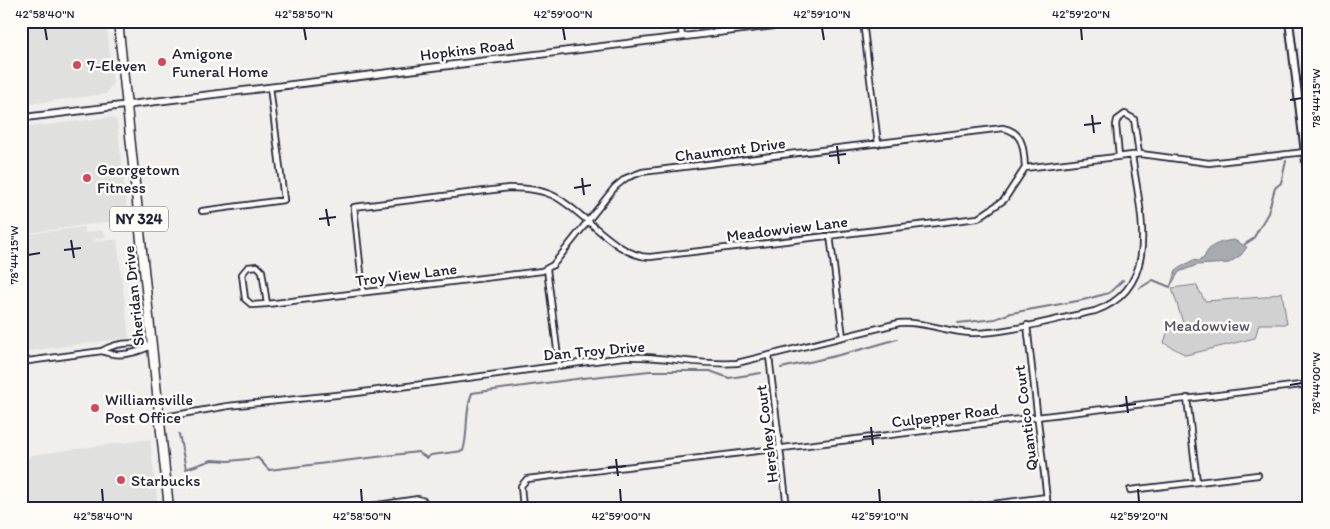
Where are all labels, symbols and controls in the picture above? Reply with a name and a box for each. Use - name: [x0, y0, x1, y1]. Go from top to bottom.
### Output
- text: 42°58'40"N: [15, 7, 75, 21]
- text: 42°58'50"N: [275, 7, 333, 21]
- text: 42°59'00"N: [533, 7, 593, 21]
- text: 42°59'10"N: [793, 7, 851, 21]
- text: 42°59'20"N: [1052, 7, 1110, 21]
- street label: Hopkins Road: [419, 34, 516, 65]
- place label: Amigone Funeral Home: [172, 44, 268, 81]
- place label: 7-Eleven: [87, 56, 146, 75]
- marker: Amigone Funeral Home: [156, 56, 168, 68]
- marker: 7-Eleven: [71, 59, 83, 71]
- text: 78°44'15"W: [1309, 68, 1323, 128]
- street label: Chaumont Drive: [674, 133, 787, 166]
- place label: Georgetown Fitness: [97, 160, 180, 197]
- marker: Georgetown Fitness: [81, 172, 93, 184]
- road number: NY 324: [110, 206, 168, 232]
- street label: Meadowview Lane: [725, 212, 849, 245]
- text: 78°44'15"W: [7, 225, 21, 285]
- street label: Sheridan Drive: [119, 245, 148, 347]
- street label: Troy View Lane: [354, 259, 458, 290]
- park label: Meadowview: [1164, 316, 1250, 335]
- street label: Dan Troy Drive: [542, 337, 646, 364]
- text: 78°44'00"W: [1309, 352, 1323, 414]
- street label: Quantico Court: [1010, 364, 1041, 472]
- street label: Hershey Court: [751, 384, 782, 484]
- place label: Williamsville Post Office: [105, 390, 193, 427]
- street label: Culpepper Road: [890, 399, 1000, 431]
- marker: Williamsville Post Office: [89, 402, 101, 414]
- place label: Starbucks: [131, 471, 200, 490]
- marker: Starbucks: [115, 474, 127, 486]
- text: 42°58'40"N: [73, 509, 133, 523]
- text: 42°58'50"N: [333, 509, 391, 523]
- text: 42°59'00"N: [591, 509, 651, 523]
- text: 42°59'10"N: [851, 509, 909, 523]
- text: 42°59'20"N: [1110, 509, 1168, 523]

